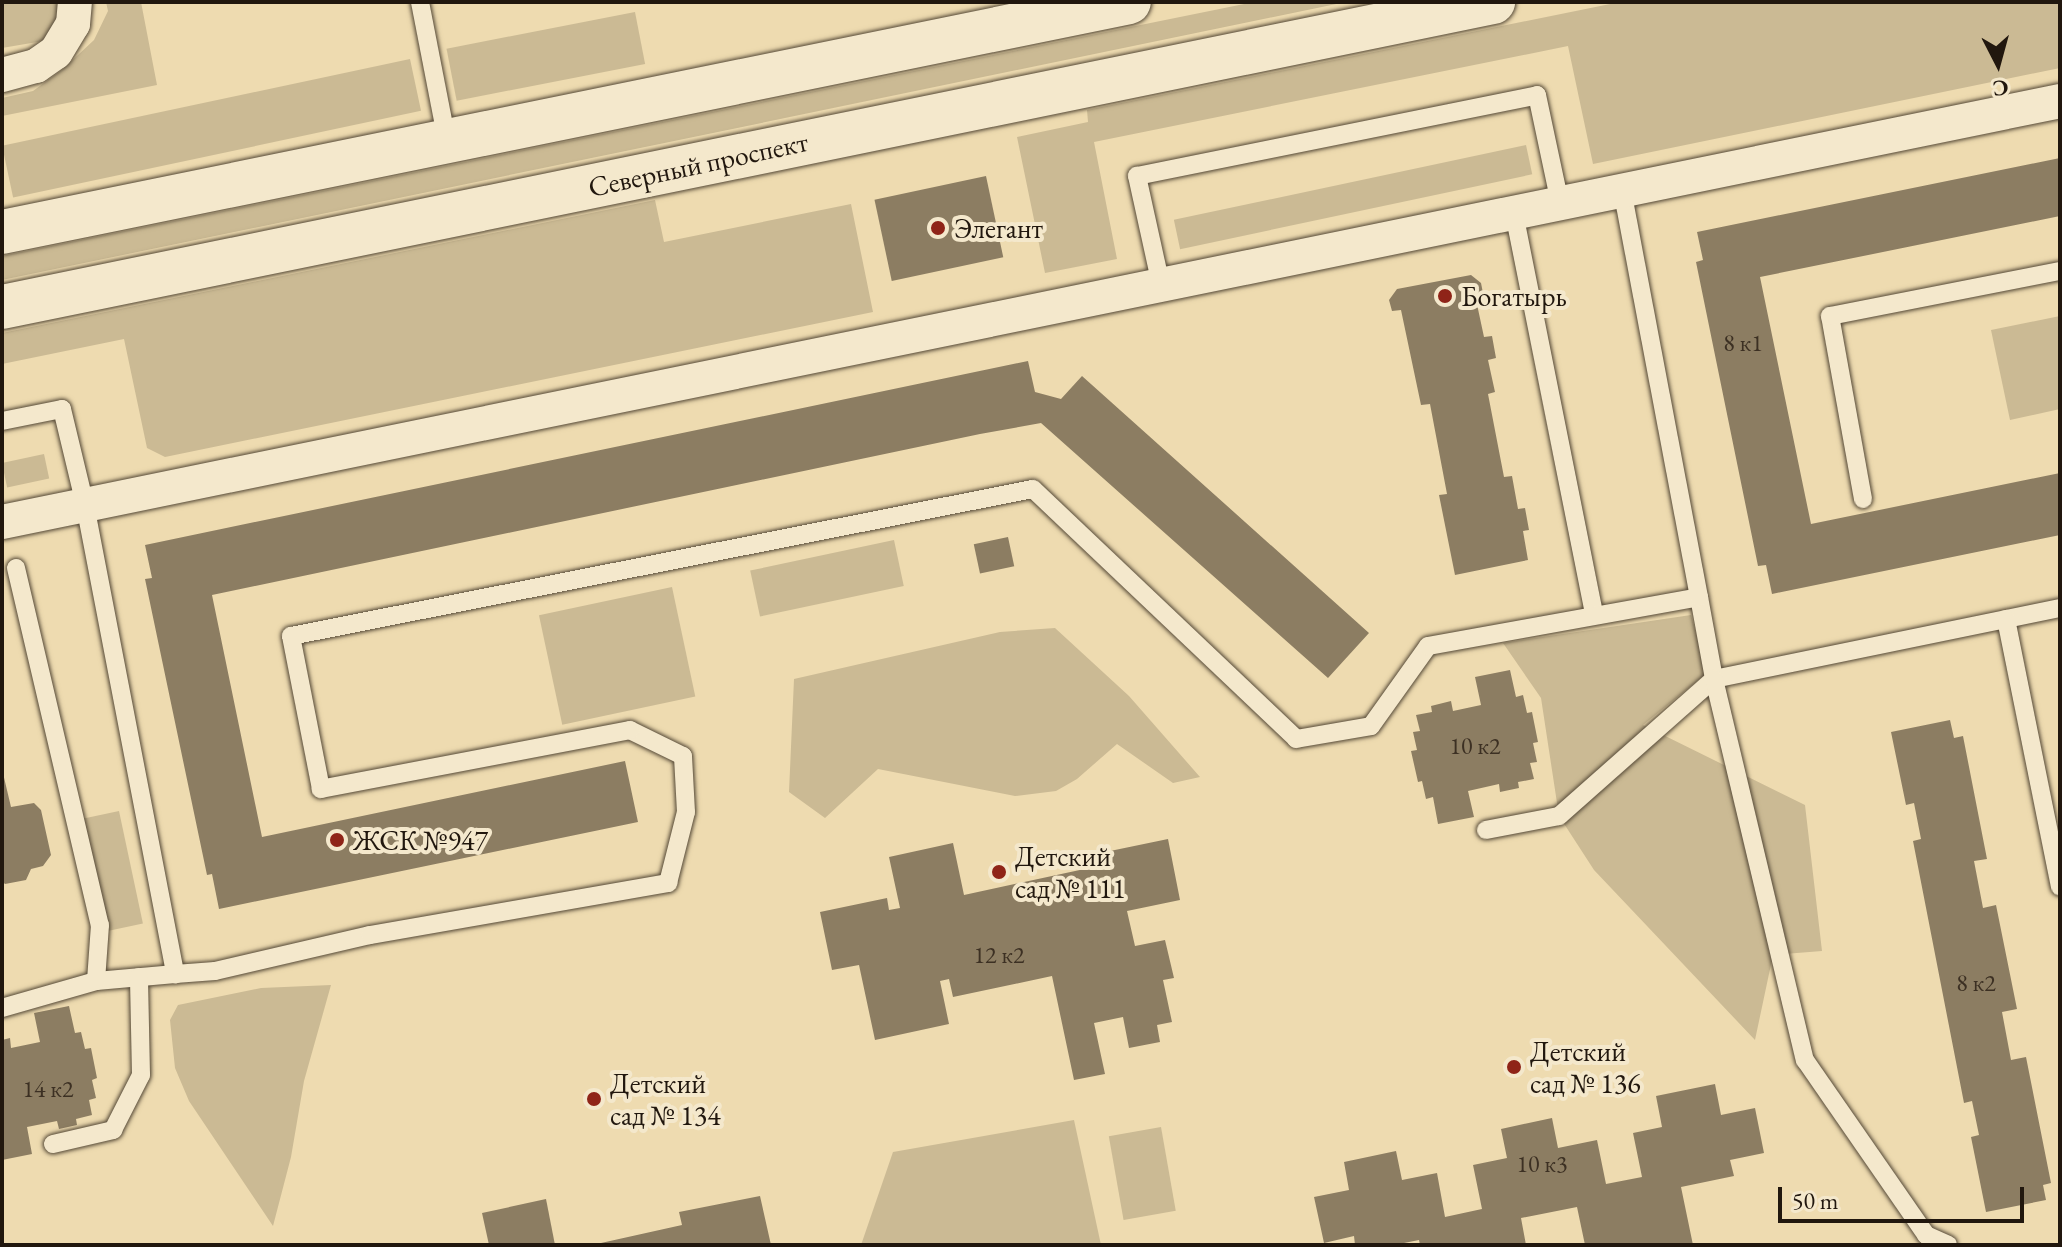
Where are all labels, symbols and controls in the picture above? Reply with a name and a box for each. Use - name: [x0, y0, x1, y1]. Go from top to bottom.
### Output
- north arrow: [1958, 24, 2038, 104]
- text: С: [1991, 73, 2010, 104]
- street label: Северный проспект: [585, 124, 811, 204]
- place label: Элегант: [954, 211, 1043, 245]
- marker: Элегант: [929, 219, 947, 237]
- place label: Богатырь: [1461, 279, 1567, 313]
- marker: Богатырь: [1436, 287, 1454, 305]
- house number: 8 к1: [1723, 329, 1763, 357]
- house number: 10 к2: [1450, 732, 1500, 760]
- place label: ЖСК №947: [353, 823, 488, 857]
- marker: ЖСК №947: [328, 831, 346, 849]
- place label: Детский сад № 111: [1015, 839, 1126, 905]
- marker: Детский сад № 111: [990, 863, 1008, 881]
- house number: 12 к2: [974, 941, 1024, 969]
- house number: 8 к2: [1956, 969, 1996, 997]
- place label: Детский сад № 136: [1530, 1034, 1641, 1100]
- marker: Детский сад № 136: [1505, 1058, 1523, 1076]
- place label: Детский сад № 134: [610, 1066, 721, 1132]
- house number: 14 к2: [23, 1075, 73, 1103]
- marker: Детский сад № 134: [585, 1090, 603, 1108]
- house number: 10 к3: [1517, 1150, 1567, 1178]
- scale bar: [1782, 1171, 2028, 1221]
- text: 50 m: [1792, 1185, 1839, 1216]

